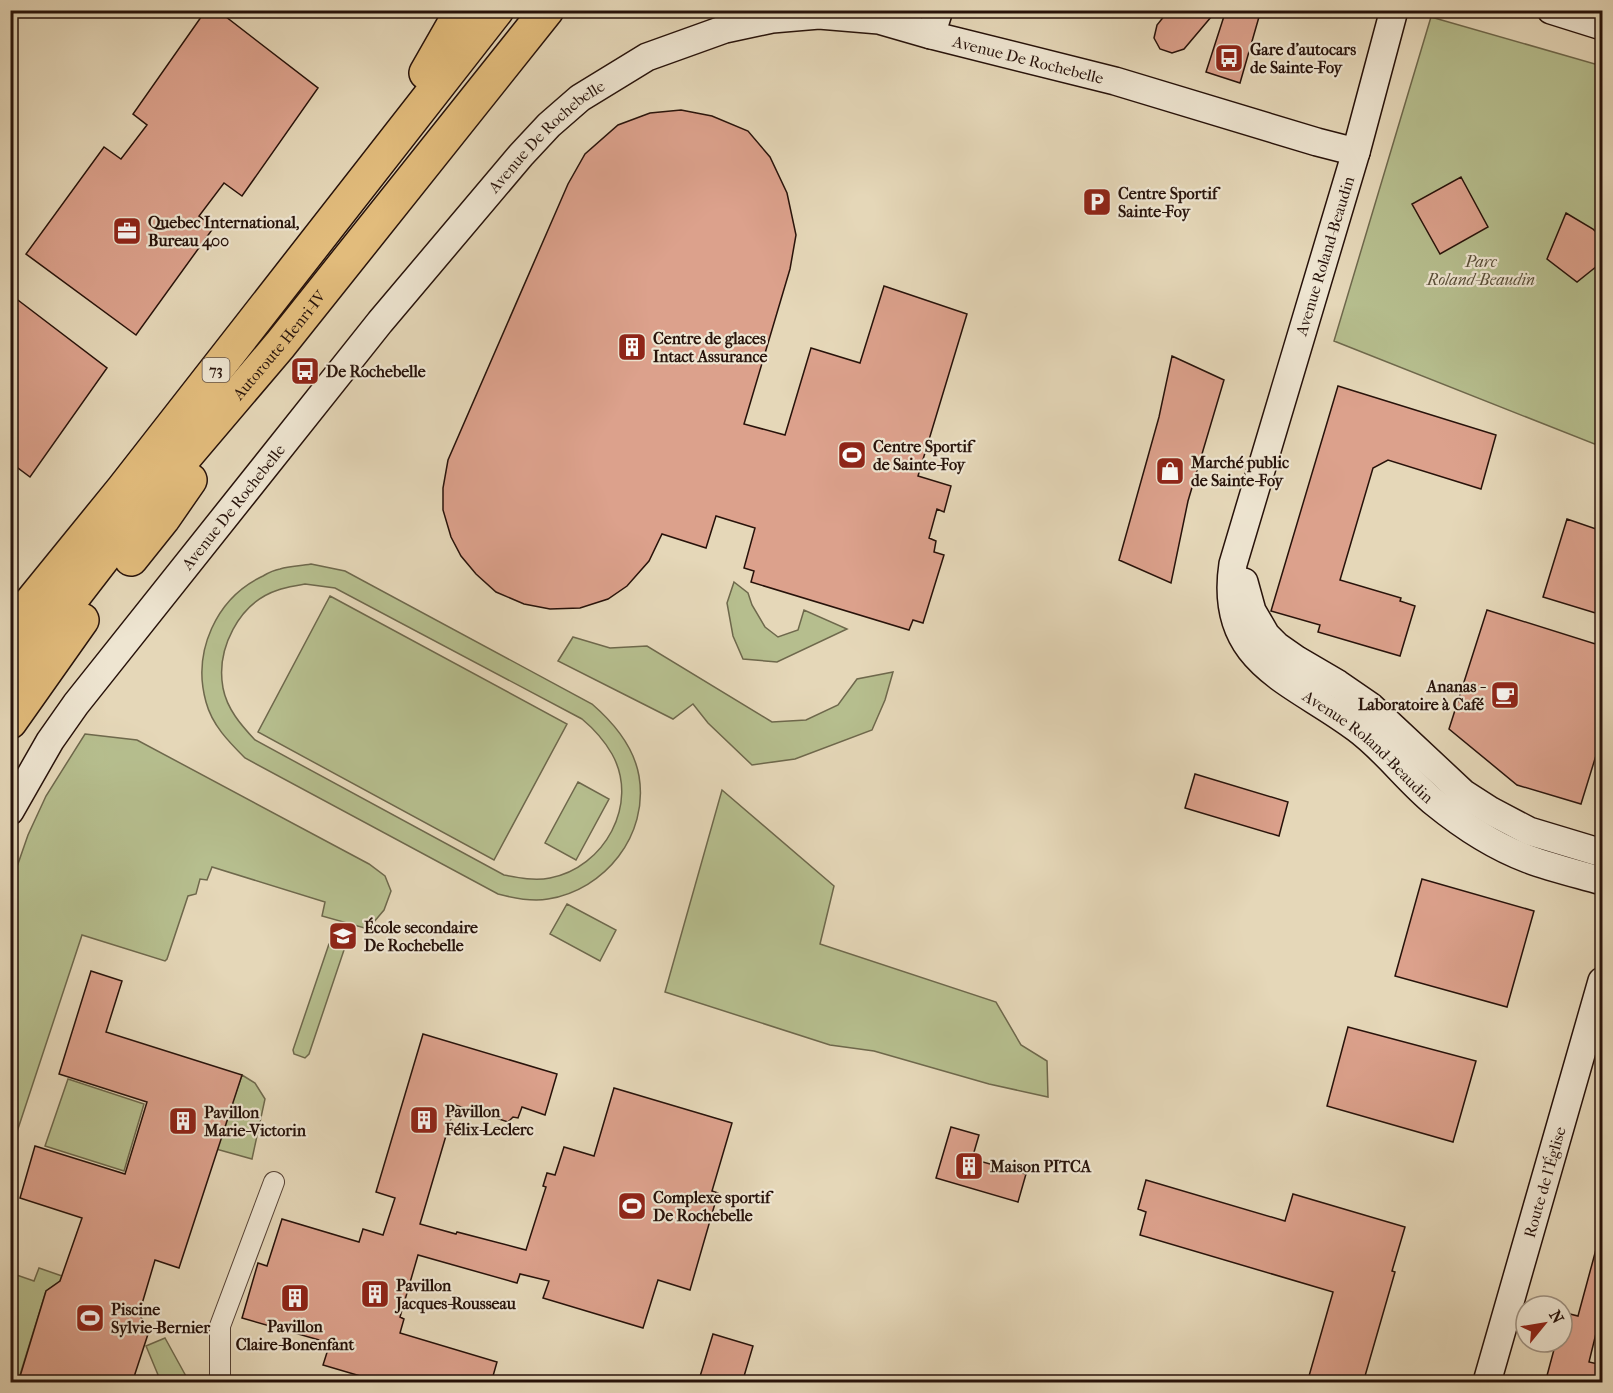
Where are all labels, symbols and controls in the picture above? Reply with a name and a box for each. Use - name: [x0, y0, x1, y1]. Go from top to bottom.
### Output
- street label: Avenue De Rochebelle: [950, 31, 1106, 87]
- place label: Gare d'autocars de Sainte-Foy: [1250, 40, 1356, 78]
- bus stop icon: Gare d'autocars de Sainte-Foy: [1213, 42, 1245, 74]
- street label: Avenue De Rochebelle: [483, 76, 608, 197]
- street label: Avenue Roland-Beaudin: [1291, 173, 1359, 339]
- place label: Centre Sportif Sainte-Foy: [1118, 184, 1221, 222]
- parking icon: Centre Sportif Sainte-Foy: [1081, 186, 1113, 218]
- place label: Quebec International, Bureau 400: [148, 213, 299, 251]
- office icon: Quebec International, Bureau 400: [111, 215, 143, 247]
- park label: Parc Roland-Beaudin: [1426, 252, 1535, 289]
- street label: Autoroute Henri-IV: [228, 286, 330, 404]
- place label: Centre de glaces Intact Assurance: [653, 329, 767, 366]
- building icon: Centre de glaces Intact Assurance: [616, 331, 648, 363]
- bus stop icon: De Rochebelle: [289, 355, 321, 387]
- road number: 73: [202, 358, 230, 382]
- place label: De Rochebelle: [326, 362, 426, 381]
- place label: Centre Sportif de Sainte-Foy: [873, 437, 976, 475]
- sports icon: Centre Sportif de Sainte-Foy: [836, 439, 868, 471]
- street label: Avenue De Rochebelle: [177, 440, 289, 574]
- place label: Marché public de Sainte-Foy: [1190, 453, 1289, 491]
- shop icon: Marché public de Sainte-Foy: [1154, 455, 1186, 487]
- place label: Ananas - Laboratoire à Café: [1358, 677, 1487, 714]
- cafe icon: Ananas - Laboratoire à Café: [1489, 679, 1521, 711]
- street label: Avenue Roland-Beaudin: [1299, 685, 1438, 807]
- place label: École secondaire De Rochebelle: [364, 917, 478, 955]
- school or university icon: École secondaire De Rochebelle: [327, 920, 359, 952]
- place label: Pavillon Félix-Leclerc: [444, 1102, 534, 1139]
- place label: Pavillon Marie-Victorin: [203, 1103, 307, 1140]
- building icon: Pavillon Félix-Leclerc: [408, 1104, 440, 1136]
- building icon: Pavillon Marie-Victorin: [167, 1105, 199, 1137]
- street label: Route de l'Église: [1519, 1124, 1569, 1240]
- building icon: Maison PITCA: [953, 1150, 985, 1182]
- place label: Maison PITCA: [989, 1157, 1092, 1176]
- place label: Complexe sportif De Rochebelle: [653, 1188, 774, 1225]
- sports icon: Complexe sportif De Rochebelle: [616, 1190, 648, 1222]
- place label: Pavillon Jacques-Rousseau: [394, 1276, 517, 1314]
- building icon: Pavillon Jacques-Rousseau: [359, 1278, 391, 1310]
- building icon: Pavillon Claire-Bonenfant: [279, 1282, 311, 1314]
- north arrow: [1514, 1294, 1574, 1354]
- place label: Piscine Sylvie-Bernier: [111, 1300, 211, 1338]
- sports icon: Piscine Sylvie-Bernier: [74, 1302, 106, 1334]
- text: N: [1545, 1307, 1568, 1328]
- place label: Pavillon Claire-Bonenfant: [236, 1317, 355, 1354]

